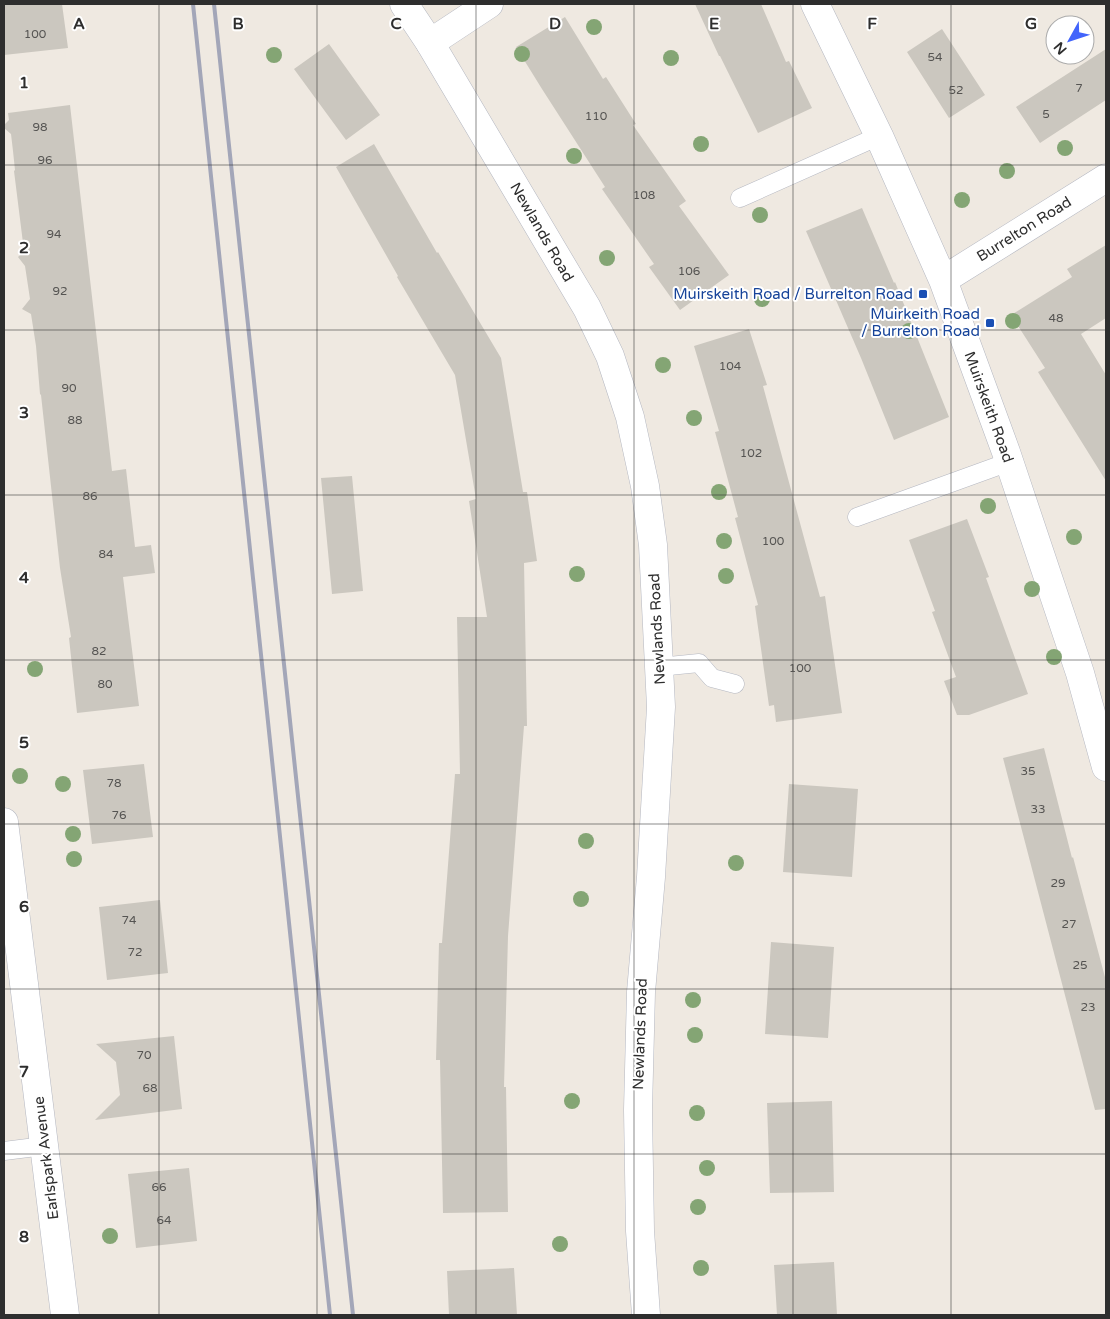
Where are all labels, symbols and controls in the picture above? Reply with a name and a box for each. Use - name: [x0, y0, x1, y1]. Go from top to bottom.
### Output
- text: A: [73, 14, 85, 34]
- text: B: [232, 14, 244, 34]
- text: C: [390, 14, 402, 34]
- text: D: [549, 14, 561, 34]
- text: E: [709, 14, 719, 34]
- text: F: [867, 14, 877, 34]
- text: G: [1025, 14, 1037, 34]
- north arrow: [1045, 15, 1095, 65]
- house number: 100: [24, 27, 47, 41]
- text: N: [1050, 38, 1071, 58]
- house number: 54: [927, 50, 943, 64]
- text: 1: [19, 73, 29, 93]
- house number: 7: [1075, 81, 1083, 95]
- house number: 52: [948, 83, 964, 97]
- house number: 5: [1042, 107, 1050, 121]
- house number: 110: [585, 109, 608, 123]
- house number: 98: [32, 120, 48, 134]
- house number: 96: [37, 153, 53, 167]
- street label: Newlands Road: [506, 179, 578, 285]
- house number: 108: [633, 188, 655, 202]
- street label: Burrelton Road: [973, 193, 1075, 265]
- house number: 94: [46, 227, 62, 241]
- text: 2: [19, 238, 29, 258]
- house number: 106: [678, 264, 700, 278]
- house number: 92: [52, 284, 68, 298]
- place label: Muirskeith Road / Burrelton Road: [673, 285, 913, 303]
- marker: Muirskeith Road / Burrelton Road: [917, 288, 929, 300]
- place label: Muirkeith Road / Burrelton Road: [861, 305, 980, 340]
- house number: 48: [1048, 311, 1064, 325]
- marker: Muirkeith Road / Burrelton Road: [984, 317, 996, 329]
- street label: Muirskeith Road: [961, 349, 1017, 465]
- house number: 104: [719, 359, 742, 373]
- house number: 90: [61, 381, 77, 395]
- text: 3: [19, 403, 29, 423]
- house number: 88: [67, 413, 83, 427]
- house number: 102: [740, 446, 762, 460]
- house number: 86: [82, 489, 98, 503]
- house number: 100: [762, 534, 785, 548]
- house number: 84: [98, 547, 114, 561]
- text: 4: [19, 568, 29, 588]
- street label: Newlands Road: [645, 573, 669, 685]
- house number: 82: [91, 644, 107, 658]
- house number: 100: [789, 661, 812, 675]
- house number: 80: [97, 677, 113, 691]
- text: 5: [19, 733, 29, 753]
- house number: 35: [1020, 764, 1036, 778]
- house number: 78: [106, 776, 122, 790]
- house number: 33: [1030, 802, 1046, 816]
- house number: 76: [111, 808, 127, 822]
- house number: 29: [1050, 876, 1066, 890]
- text: 6: [19, 897, 29, 917]
- house number: 74: [121, 913, 137, 927]
- house number: 27: [1061, 917, 1077, 931]
- house number: 72: [127, 945, 143, 959]
- house number: 25: [1072, 958, 1088, 972]
- street label: Newlands Road: [629, 978, 651, 1090]
- house number: 23: [1080, 1000, 1096, 1014]
- house number: 70: [136, 1048, 152, 1062]
- text: 7: [19, 1062, 29, 1082]
- house number: 68: [142, 1081, 158, 1095]
- street label: Earlspark Avenue: [30, 1095, 62, 1221]
- house number: 66: [151, 1180, 167, 1194]
- house number: 64: [156, 1213, 172, 1227]
- text: 8: [19, 1227, 29, 1247]

